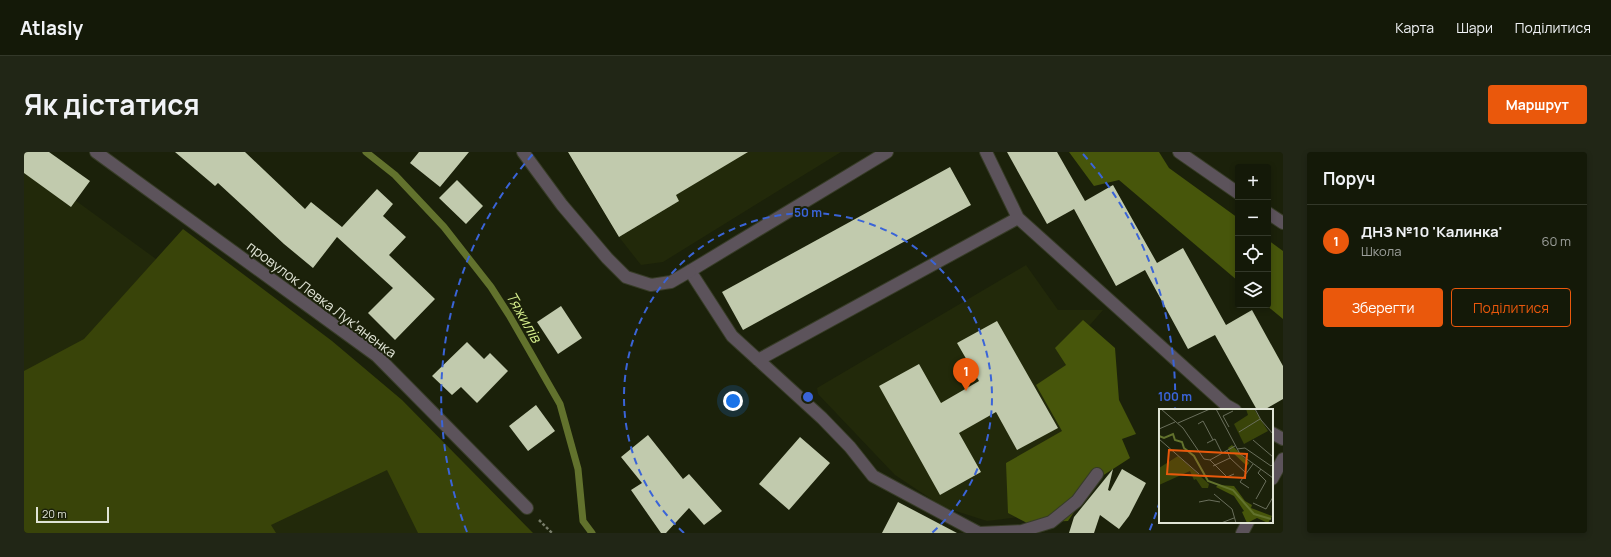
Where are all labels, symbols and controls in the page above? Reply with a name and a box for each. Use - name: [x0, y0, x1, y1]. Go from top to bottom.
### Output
- text: Atlasly: [20, 15, 83, 41]
- text: Карта: [1395, 18, 1434, 37]
- text: Шари: [1456, 18, 1493, 37]
- text: Поділитися: [1515, 18, 1591, 37]
- text: Як дістатися: [24, 85, 200, 123]
- button: Маршрут: [1488, 85, 1587, 124]
- map controls: [1235, 164, 1271, 308]
- button: +: [1235, 164, 1271, 200]
- text: Поруч: [1323, 167, 1375, 190]
- button: −: [1235, 200, 1271, 236]
- text: 50 m: [794, 204, 822, 221]
- text: ДНЗ №10 'Калинка': [1361, 221, 1502, 242]
- text: 1: [1333, 232, 1339, 250]
- text: 60 m: [1541, 232, 1571, 250]
- street label: провулок Левка Лукʼяненка: [243, 236, 401, 362]
- button: locate: [1235, 236, 1271, 272]
- text: Школа: [1361, 242, 1402, 260]
- button: layers: [1235, 272, 1271, 308]
- water label: Тяжилів: [501, 288, 547, 347]
- button: Зберегти: [1323, 288, 1443, 327]
- button: Поділитися: [1451, 288, 1571, 327]
- pin: 1: [953, 358, 979, 391]
- text: 100 m: [1158, 388, 1192, 405]
- centre of rings: [801, 390, 815, 404]
- your location: [723, 391, 743, 411]
- inset map: [1159, 409, 1273, 523]
- scale bar: [36, 505, 109, 524]
- text: 20 m: [42, 506, 67, 521]

